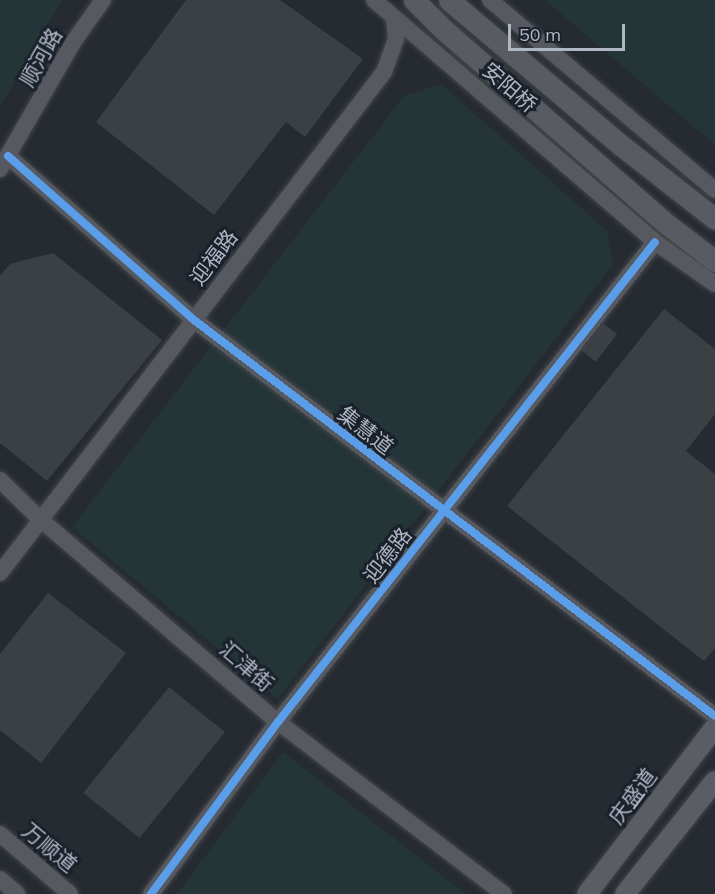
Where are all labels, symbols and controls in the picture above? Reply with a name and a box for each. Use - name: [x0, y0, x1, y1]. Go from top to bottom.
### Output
- scale bar: [511, 12, 628, 50]
- street label: 顺河路: [13, 23, 67, 91]
- text: 50 m: [519, 23, 561, 46]
- street label: 安阳桥: [478, 57, 542, 117]
- street label: 迎福路: [184, 224, 242, 290]
- street label: 集慧道: [333, 401, 399, 459]
- street label: 迎德路: [358, 522, 416, 588]
- street label: 汇津街: [215, 636, 279, 696]
- street label: 庆盛道: [603, 763, 661, 829]
- street label: 万顺道: [18, 817, 82, 877]

